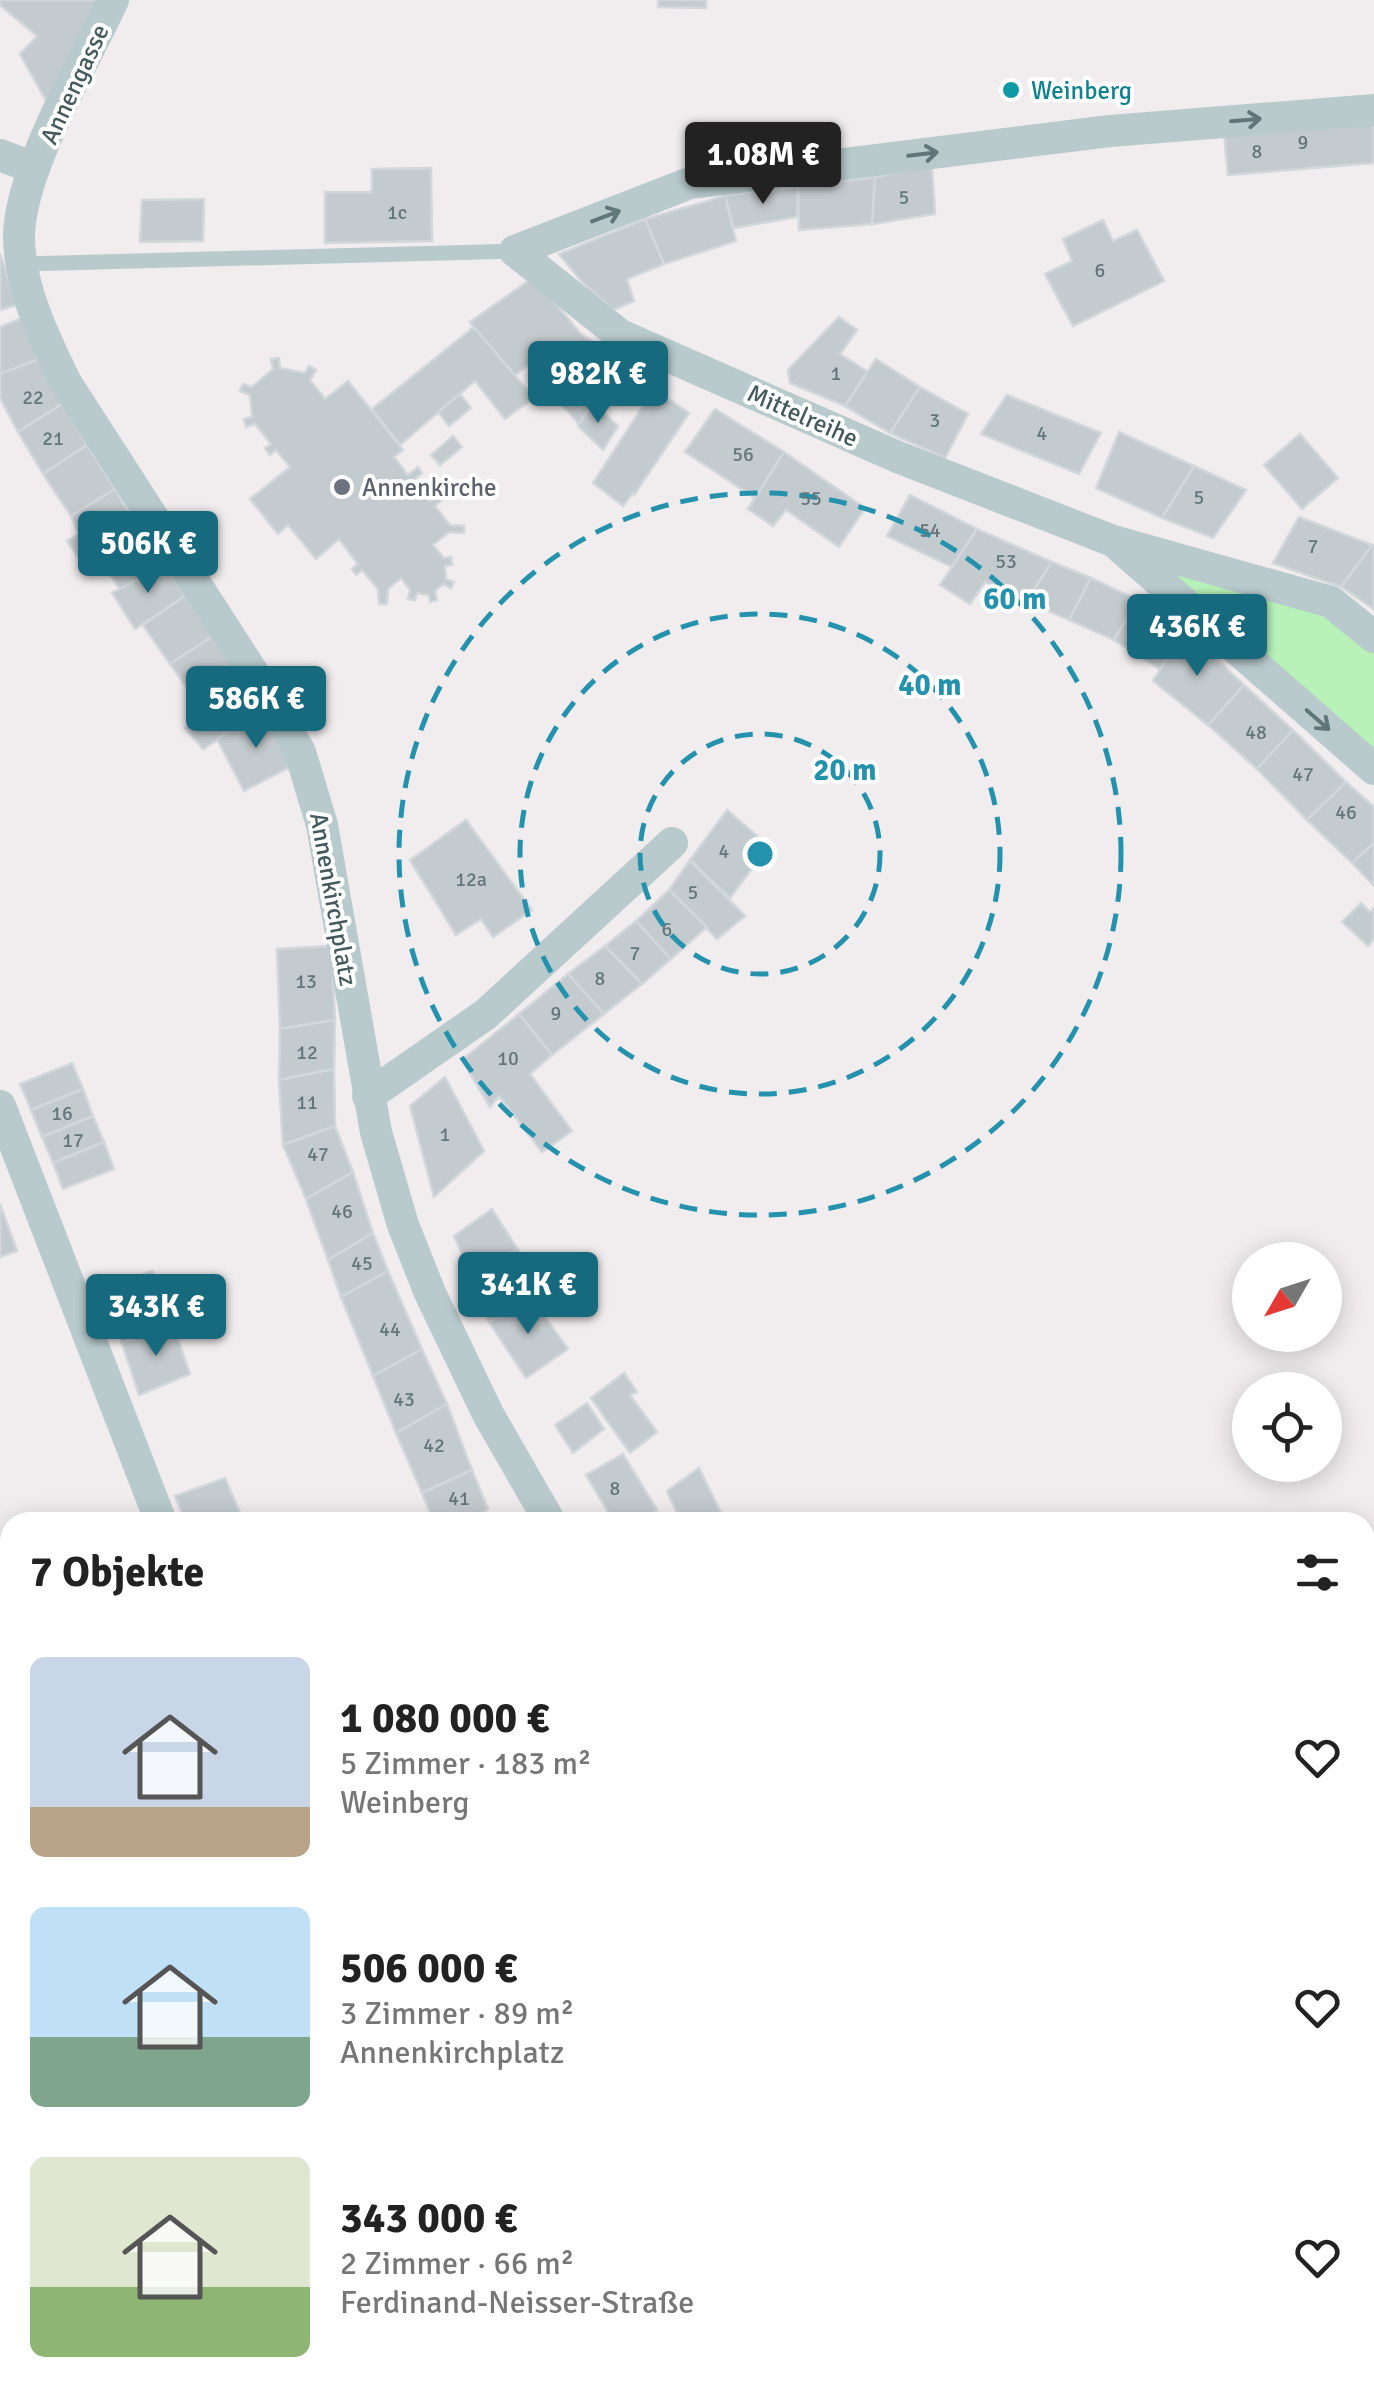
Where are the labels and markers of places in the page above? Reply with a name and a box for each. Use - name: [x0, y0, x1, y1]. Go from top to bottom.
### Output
- place label: Weinberg: [1031, 75, 1132, 106]
- marker: Weinberg: [1000, 79, 1022, 101]
- pin: 1.08M €: [671, 122, 855, 207]
- pin: 982K €: [517, 341, 679, 426]
- place label: Annenkirche: [362, 472, 497, 503]
- marker: Annenkirche: [331, 476, 353, 498]
- pin: 506K €: [67, 511, 229, 596]
- pin: 436K €: [1116, 594, 1278, 679]
- pin: 586K €: [175, 666, 337, 751]
- centre of rings: [742, 836, 778, 872]
- pin: 341K €: [447, 1252, 609, 1337]
- pin: 343K €: [75, 1274, 237, 1359]

